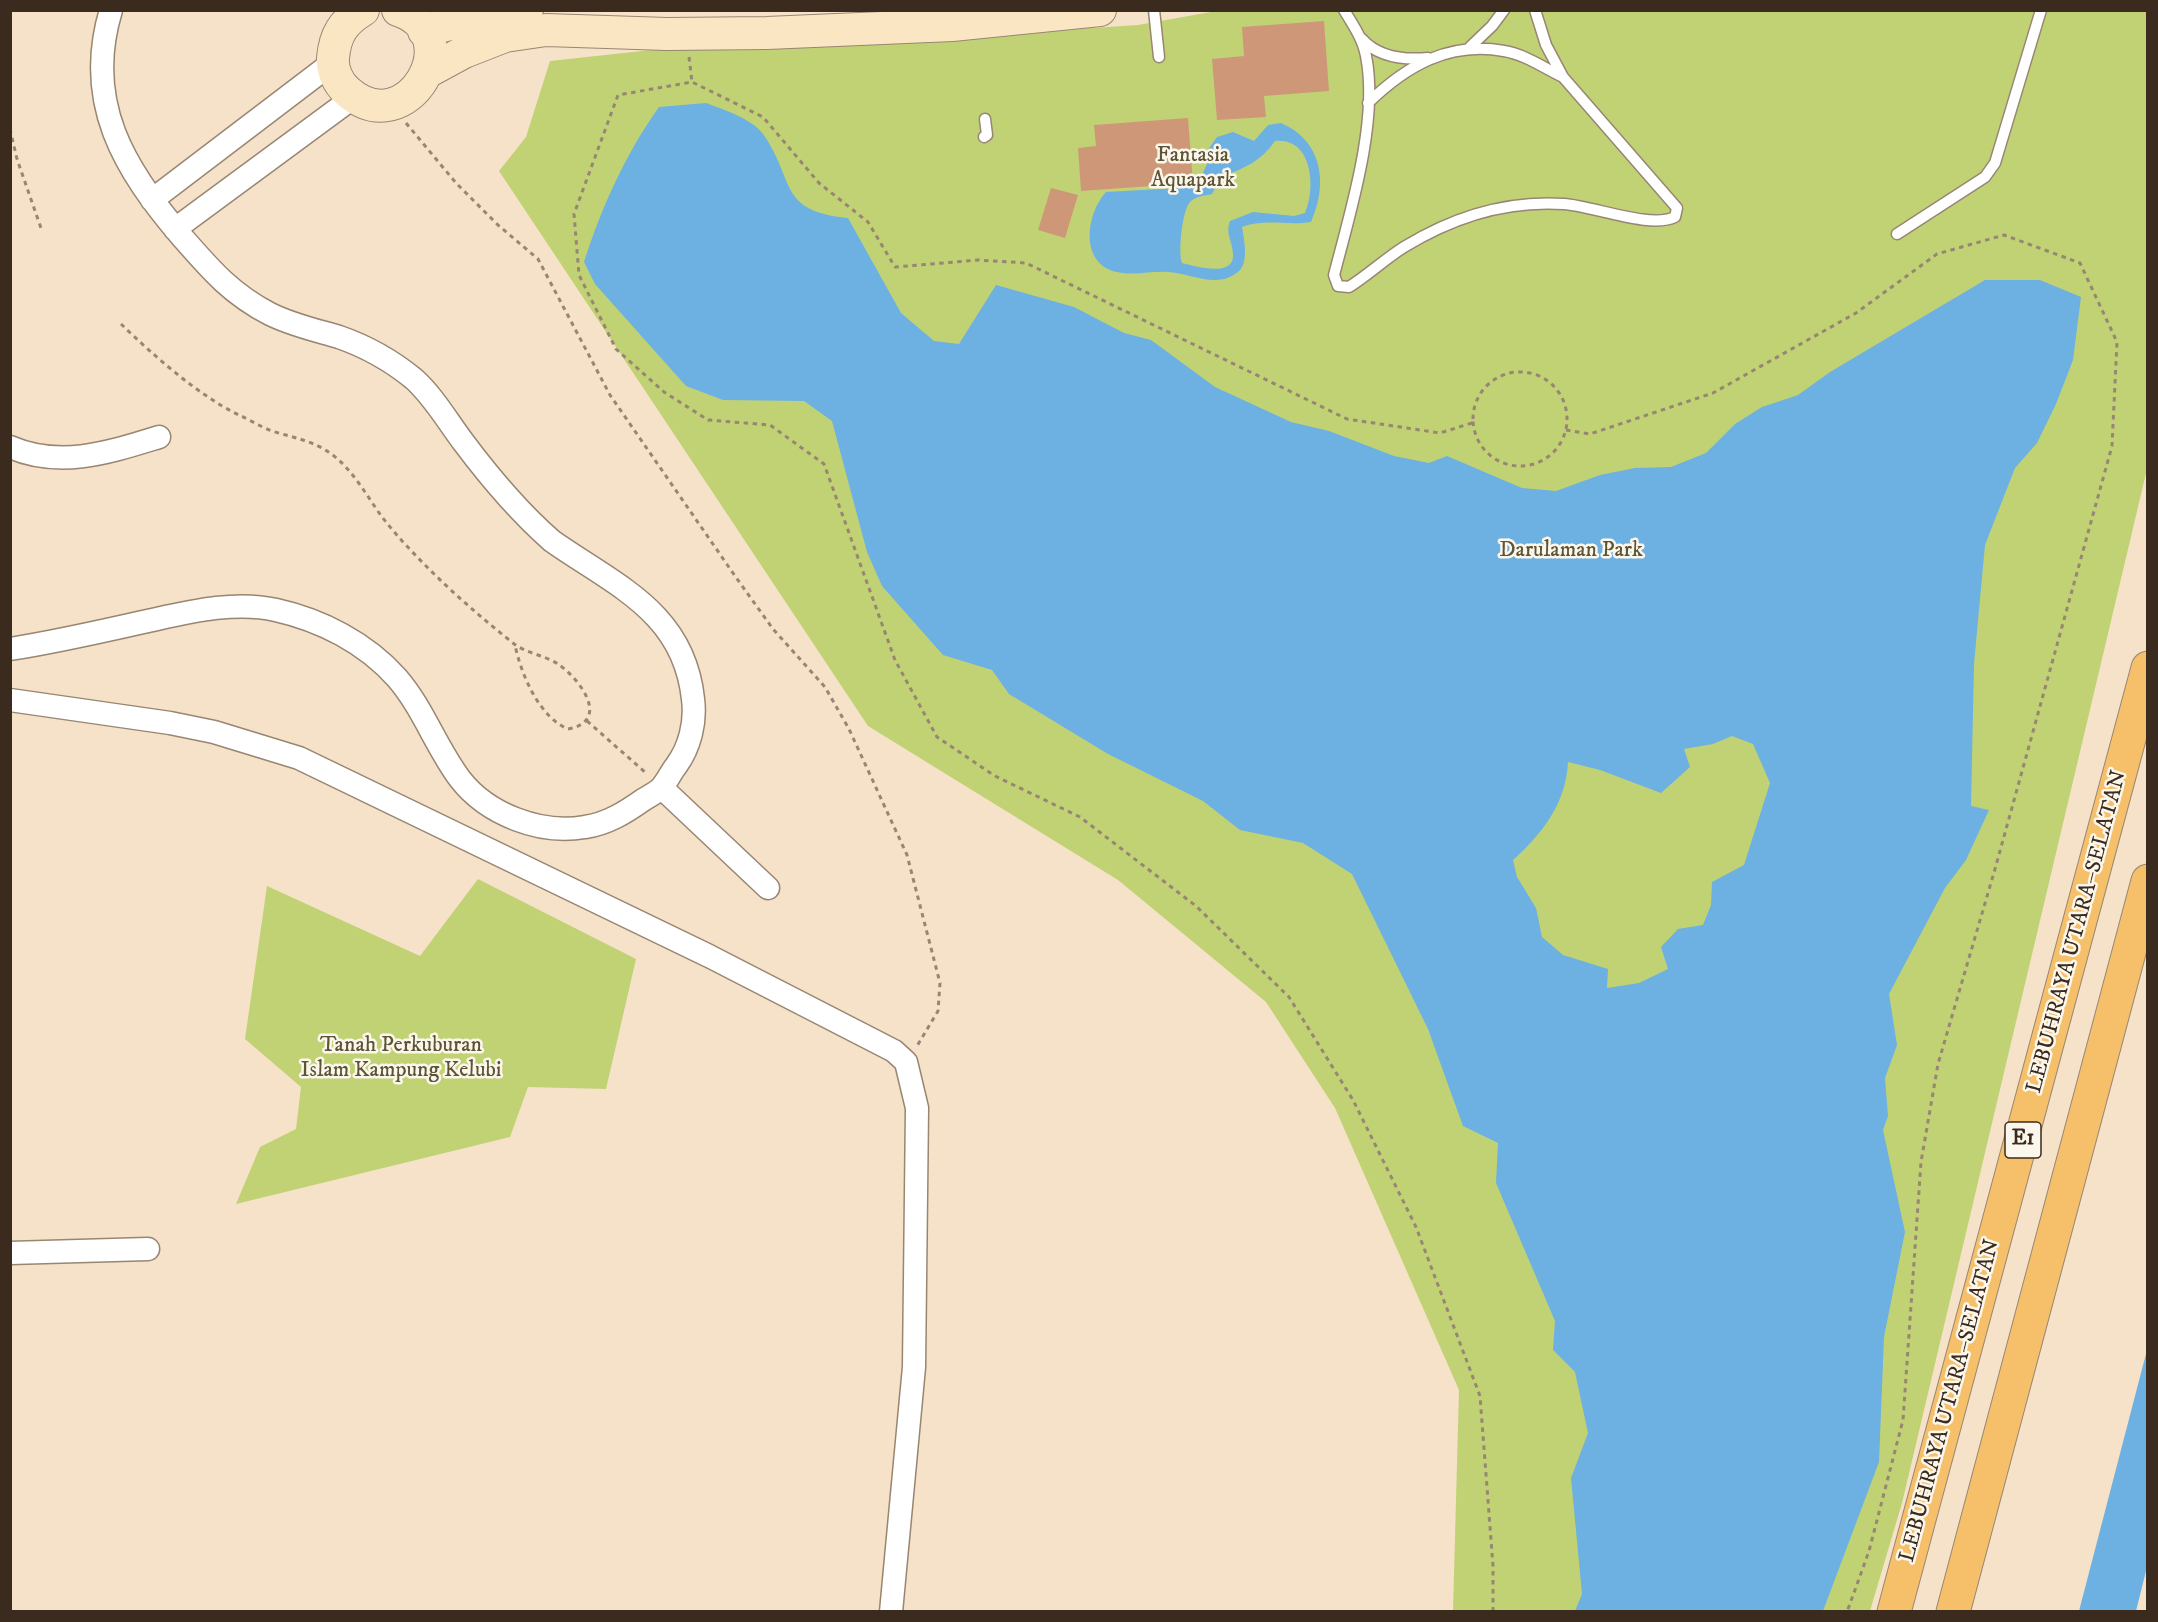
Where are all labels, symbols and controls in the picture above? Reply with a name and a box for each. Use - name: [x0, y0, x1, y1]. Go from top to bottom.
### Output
- park label: Fantasia Aquapark: [1151, 143, 1235, 194]
- park label: Darulaman Park: [1499, 538, 1643, 564]
- street label: LEBUHRAYA UTARA–SELATAN: [2022, 768, 2134, 1096]
- park label: Tanah Perkuburan Islam Kampung Kelubi: [301, 1033, 501, 1084]
- road number: E1: [2005, 1122, 2041, 1158]
- street label: LEBUHRAYA UTARA–SELATAN: [1895, 1237, 2007, 1565]

